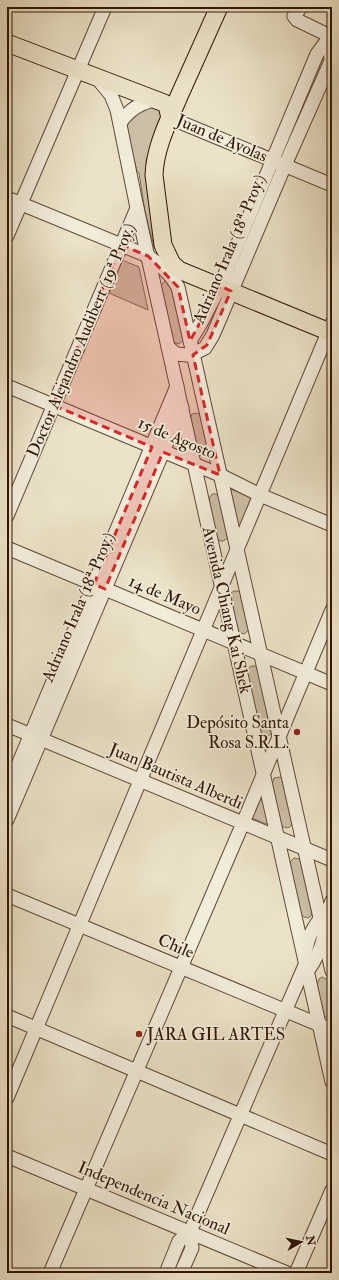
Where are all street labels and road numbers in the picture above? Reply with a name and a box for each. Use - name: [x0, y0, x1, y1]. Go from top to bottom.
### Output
- street label: Juan de Ayolas: [172, 109, 271, 168]
- street label: Adriano Irala (18ª Proy.): [188, 171, 271, 328]
- street label: Doctor Alejandro Audibert (19ª Proy.): [22, 220, 141, 461]
- street label: 15 de Agosto: [135, 412, 219, 464]
- street label: Avenida Chiang Kai Shek: [197, 523, 256, 696]
- street label: Adriano Irala (18ª Proy.): [37, 529, 120, 686]
- street label: 14 de Mayo: [125, 570, 204, 621]
- street label: Juan Bautista Alberdi: [105, 738, 246, 815]
- street label: Chile: [155, 929, 197, 963]
- street label: Independencia Nacional: [74, 1156, 234, 1241]

